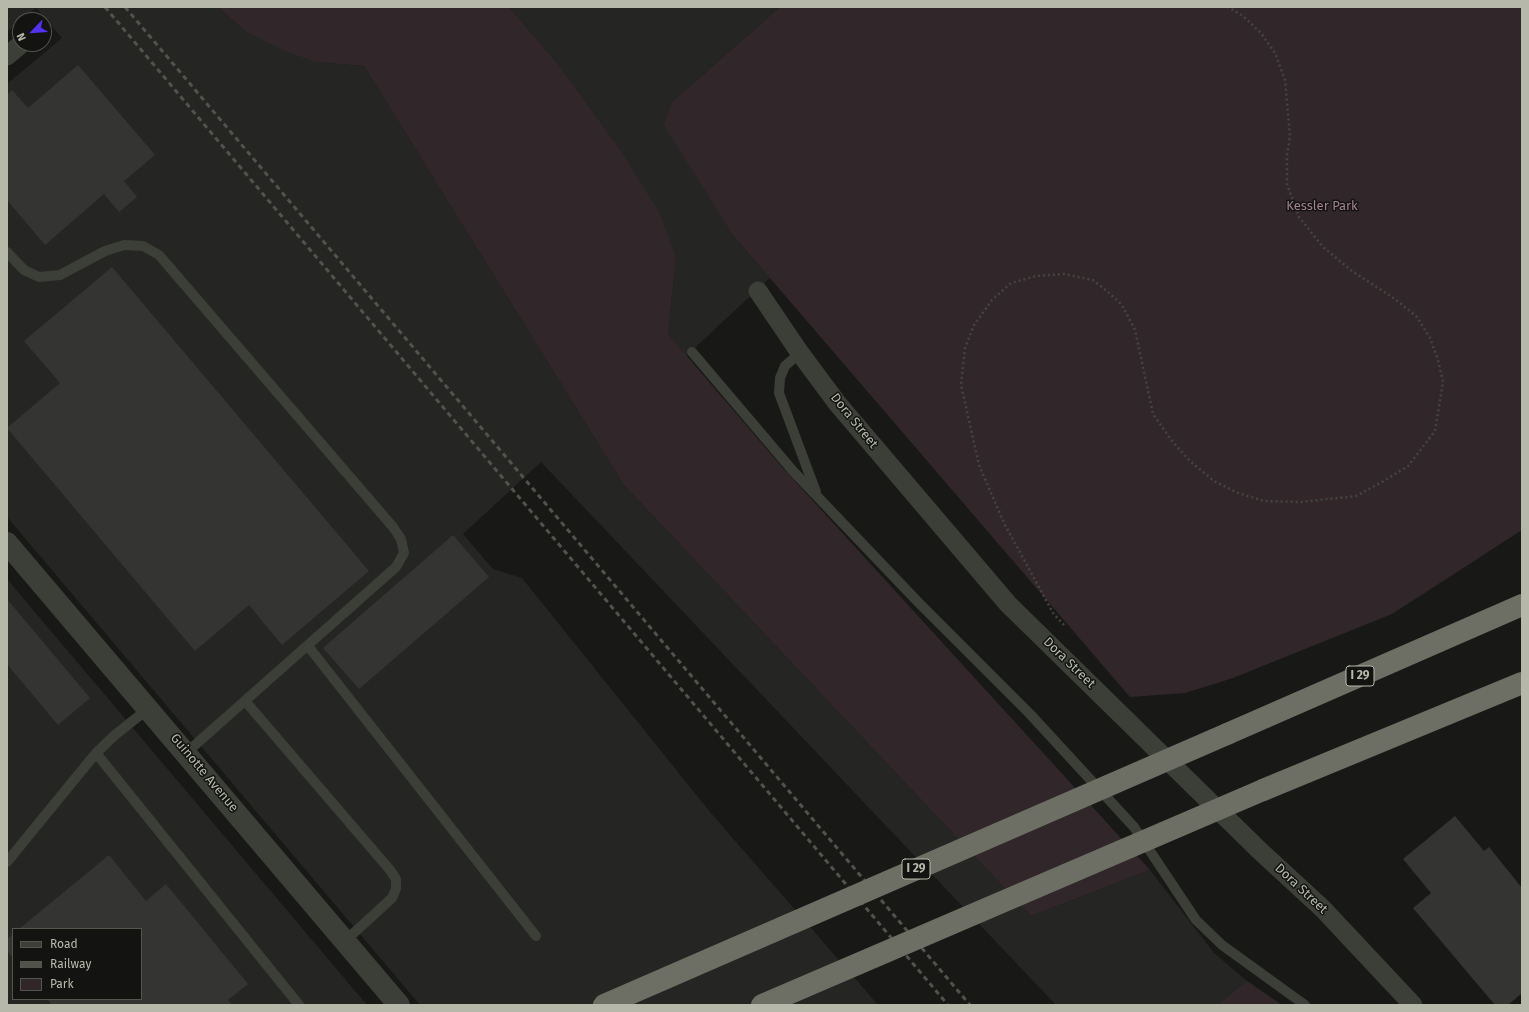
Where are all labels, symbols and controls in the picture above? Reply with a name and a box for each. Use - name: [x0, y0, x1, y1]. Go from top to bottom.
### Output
- north arrow: [12, 12, 52, 52]
- text: N: [14, 31, 29, 43]
- park label: Kessler Park: [1286, 198, 1358, 214]
- street label: Dora Street: [827, 390, 881, 452]
- street label: Dora Street: [1040, 634, 1098, 692]
- road number: I 29: [1346, 666, 1374, 686]
- street label: Guinotte Avenue: [167, 731, 241, 815]
- road number: I 29: [902, 859, 930, 879]
- street label: Dora Street: [1271, 861, 1331, 917]
- legend: [12, 928, 142, 1000]
- text: Road: [50, 937, 78, 951]
- text: Railway: [50, 957, 91, 971]
- text: Park: [50, 977, 74, 991]

